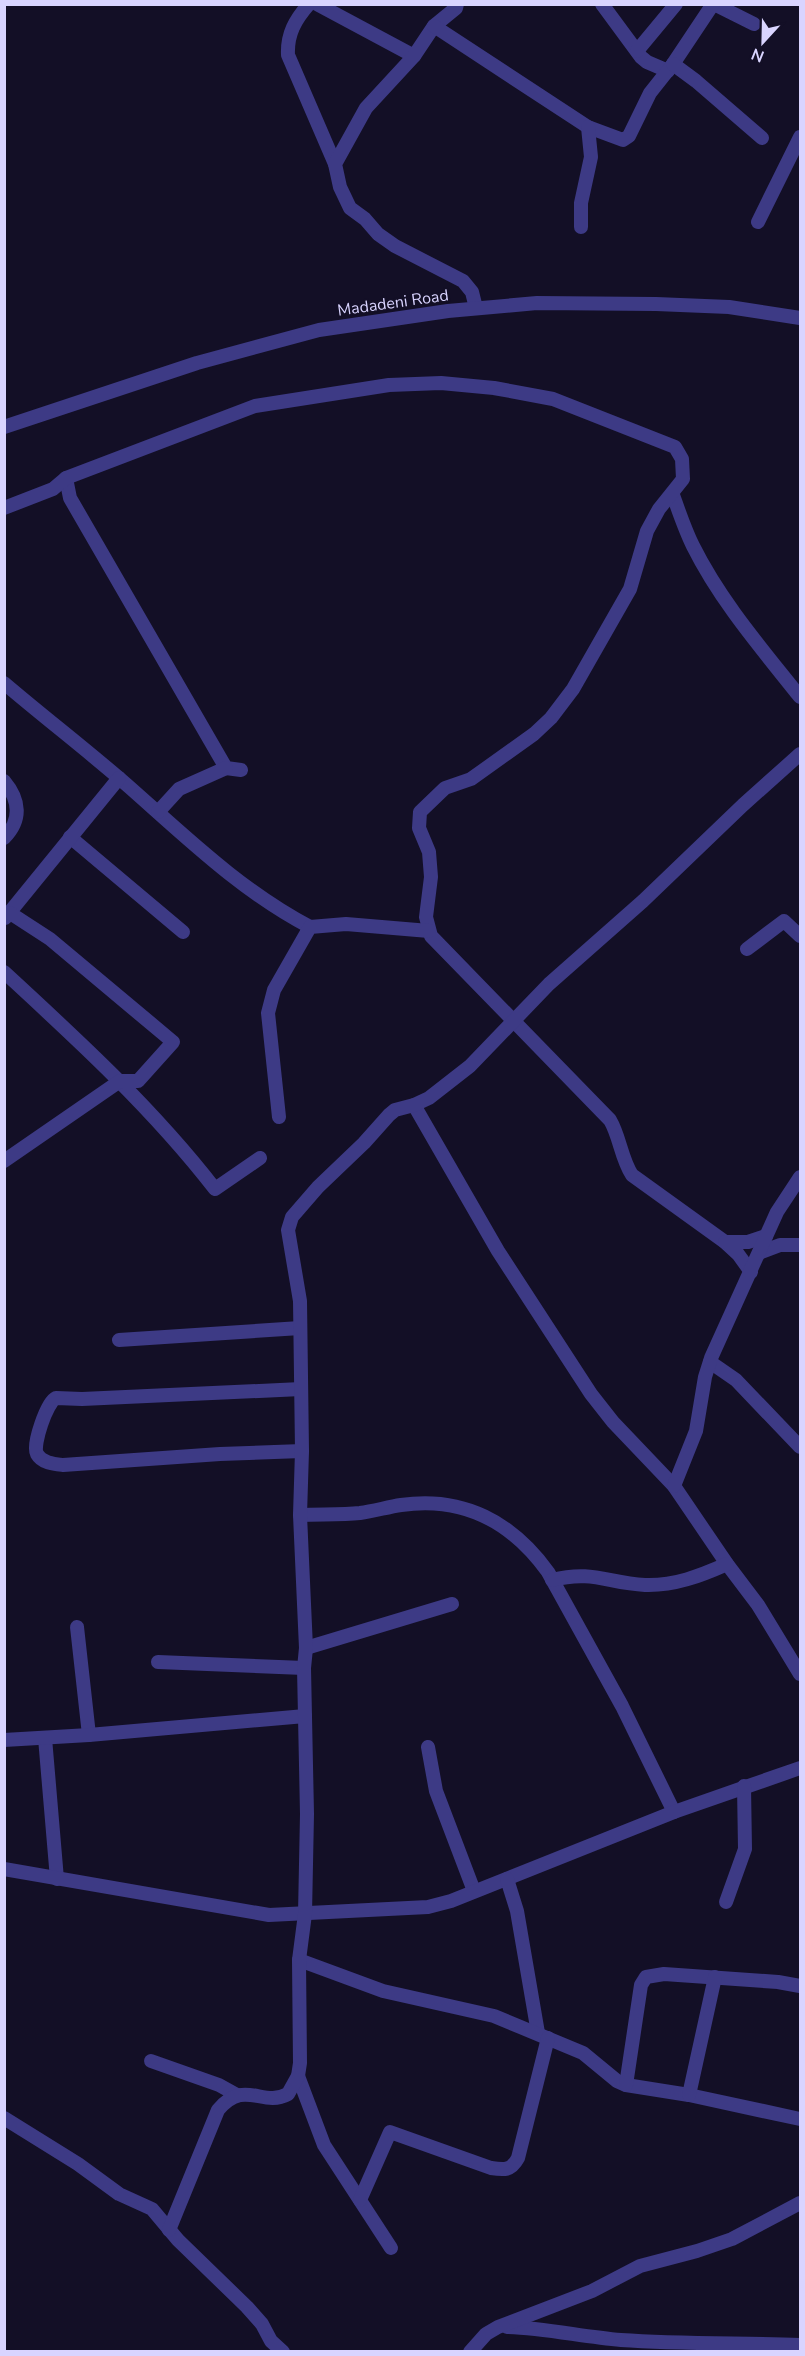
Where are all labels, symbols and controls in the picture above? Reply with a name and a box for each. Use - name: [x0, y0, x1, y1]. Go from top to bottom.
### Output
- north arrow: [733, 12, 793, 72]
- text: N: [748, 43, 767, 67]
- street label: Madadeni Road: [336, 284, 450, 322]

